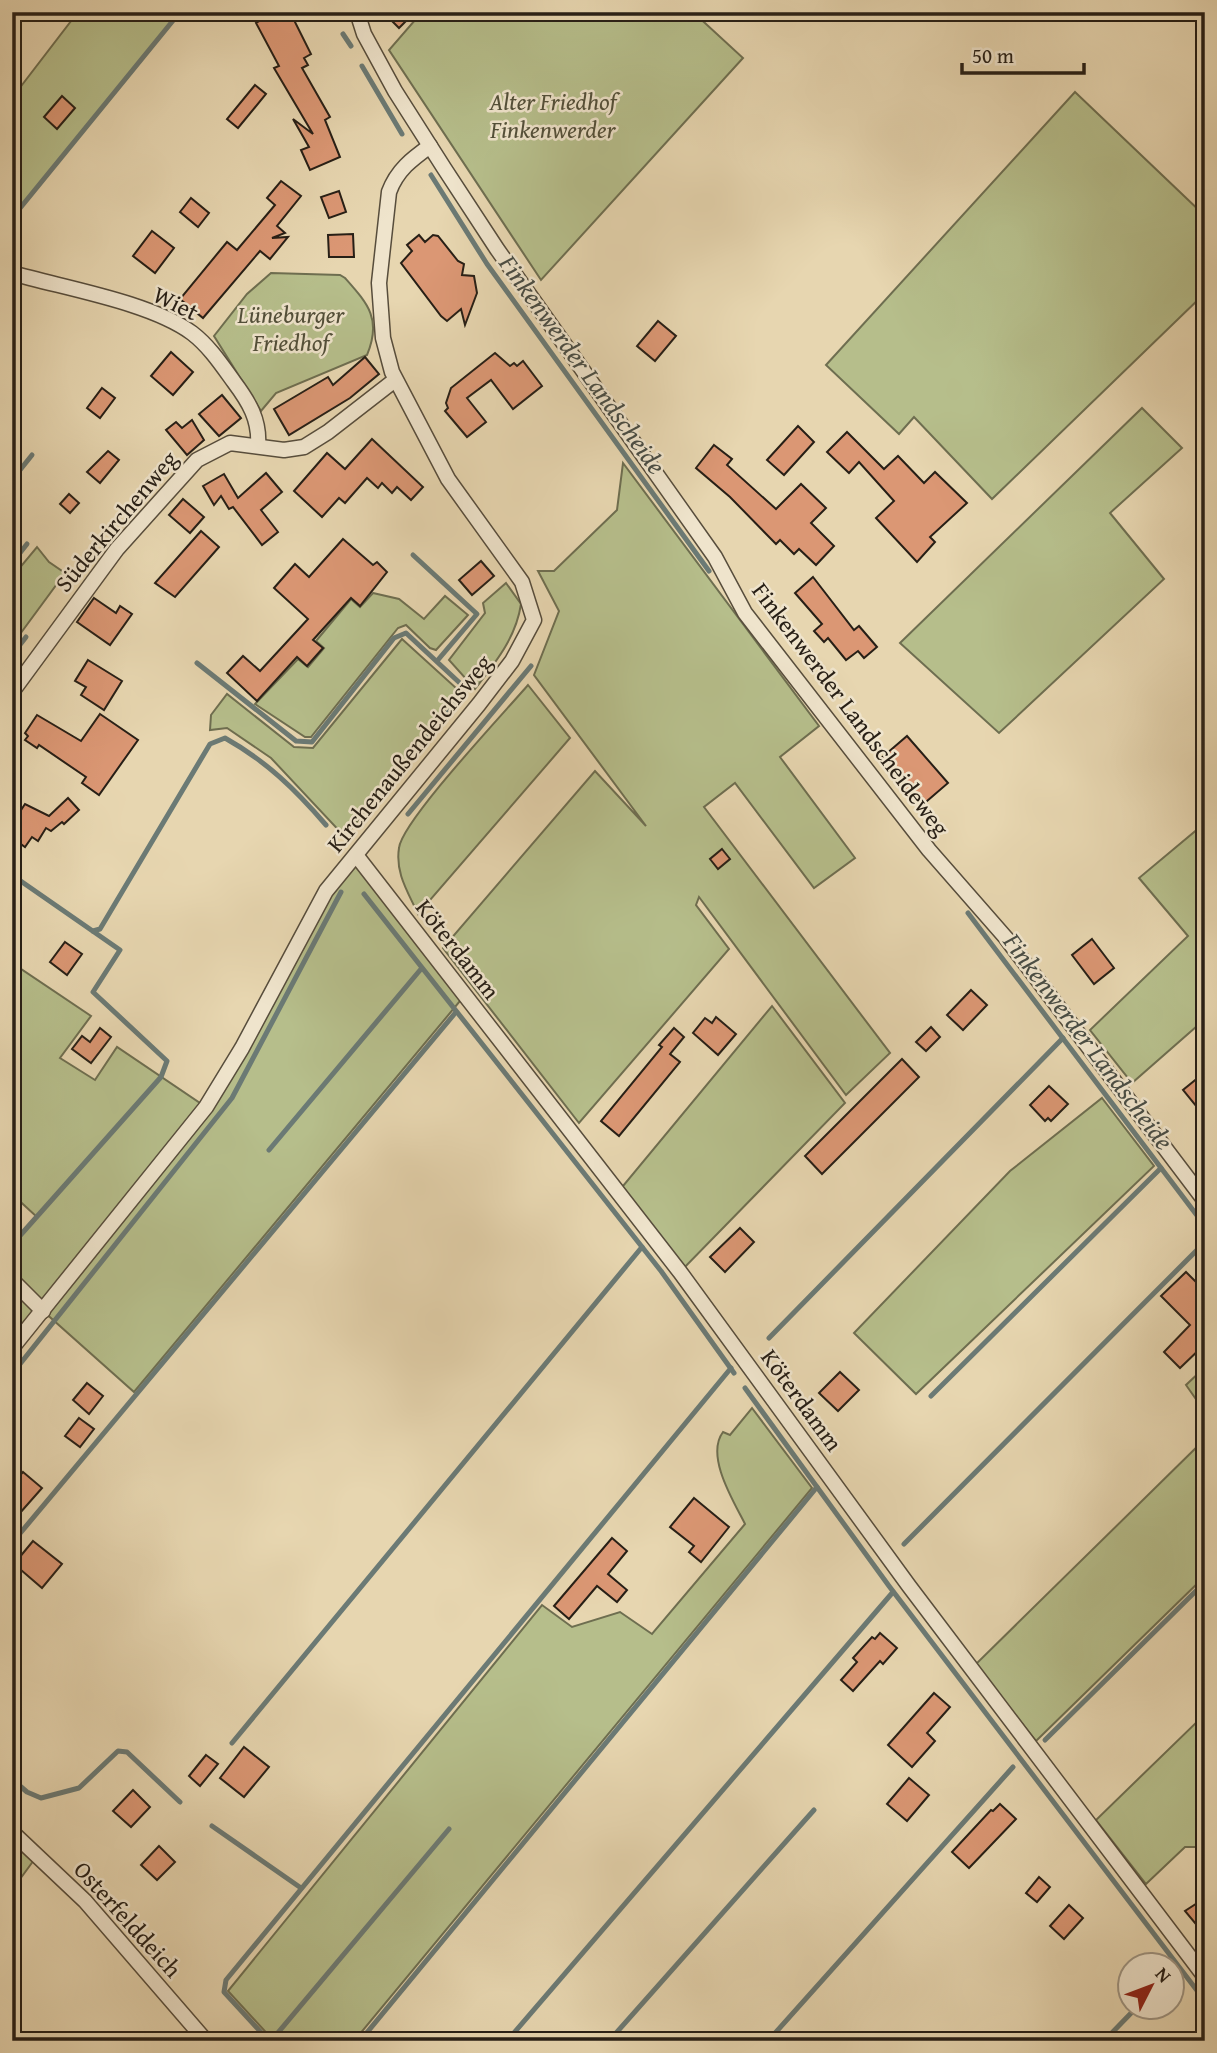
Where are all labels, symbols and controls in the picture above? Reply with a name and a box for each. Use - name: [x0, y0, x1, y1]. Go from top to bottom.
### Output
- scale bar: [962, 32, 1084, 76]
- text: 50 m: [972, 40, 1014, 71]
- park label: Alter Friedhof Finkenwerder: [489, 84, 622, 147]
- water label: Finkenwerder Landscheide: [489, 245, 676, 482]
- street label: Wiet: [147, 277, 205, 329]
- park label: Lüneburger Friedhof: [237, 297, 345, 360]
- street label: Süderkirchenweg: [46, 443, 186, 599]
- street label: Finkenwerder Landscheideweg: [744, 575, 958, 843]
- street label: Kirchenaußendeichsweg: [318, 646, 500, 860]
- street label: Köterdamm: [408, 891, 509, 1007]
- water label: Finkenwerder Landscheide: [994, 923, 1184, 1158]
- street label: Köterdamm: [753, 1341, 851, 1459]
- street label: Osterfelddeich: [66, 1853, 190, 1986]
- north arrow: [1116, 1952, 1186, 2022]
- text: N: [1149, 1961, 1178, 1989]

